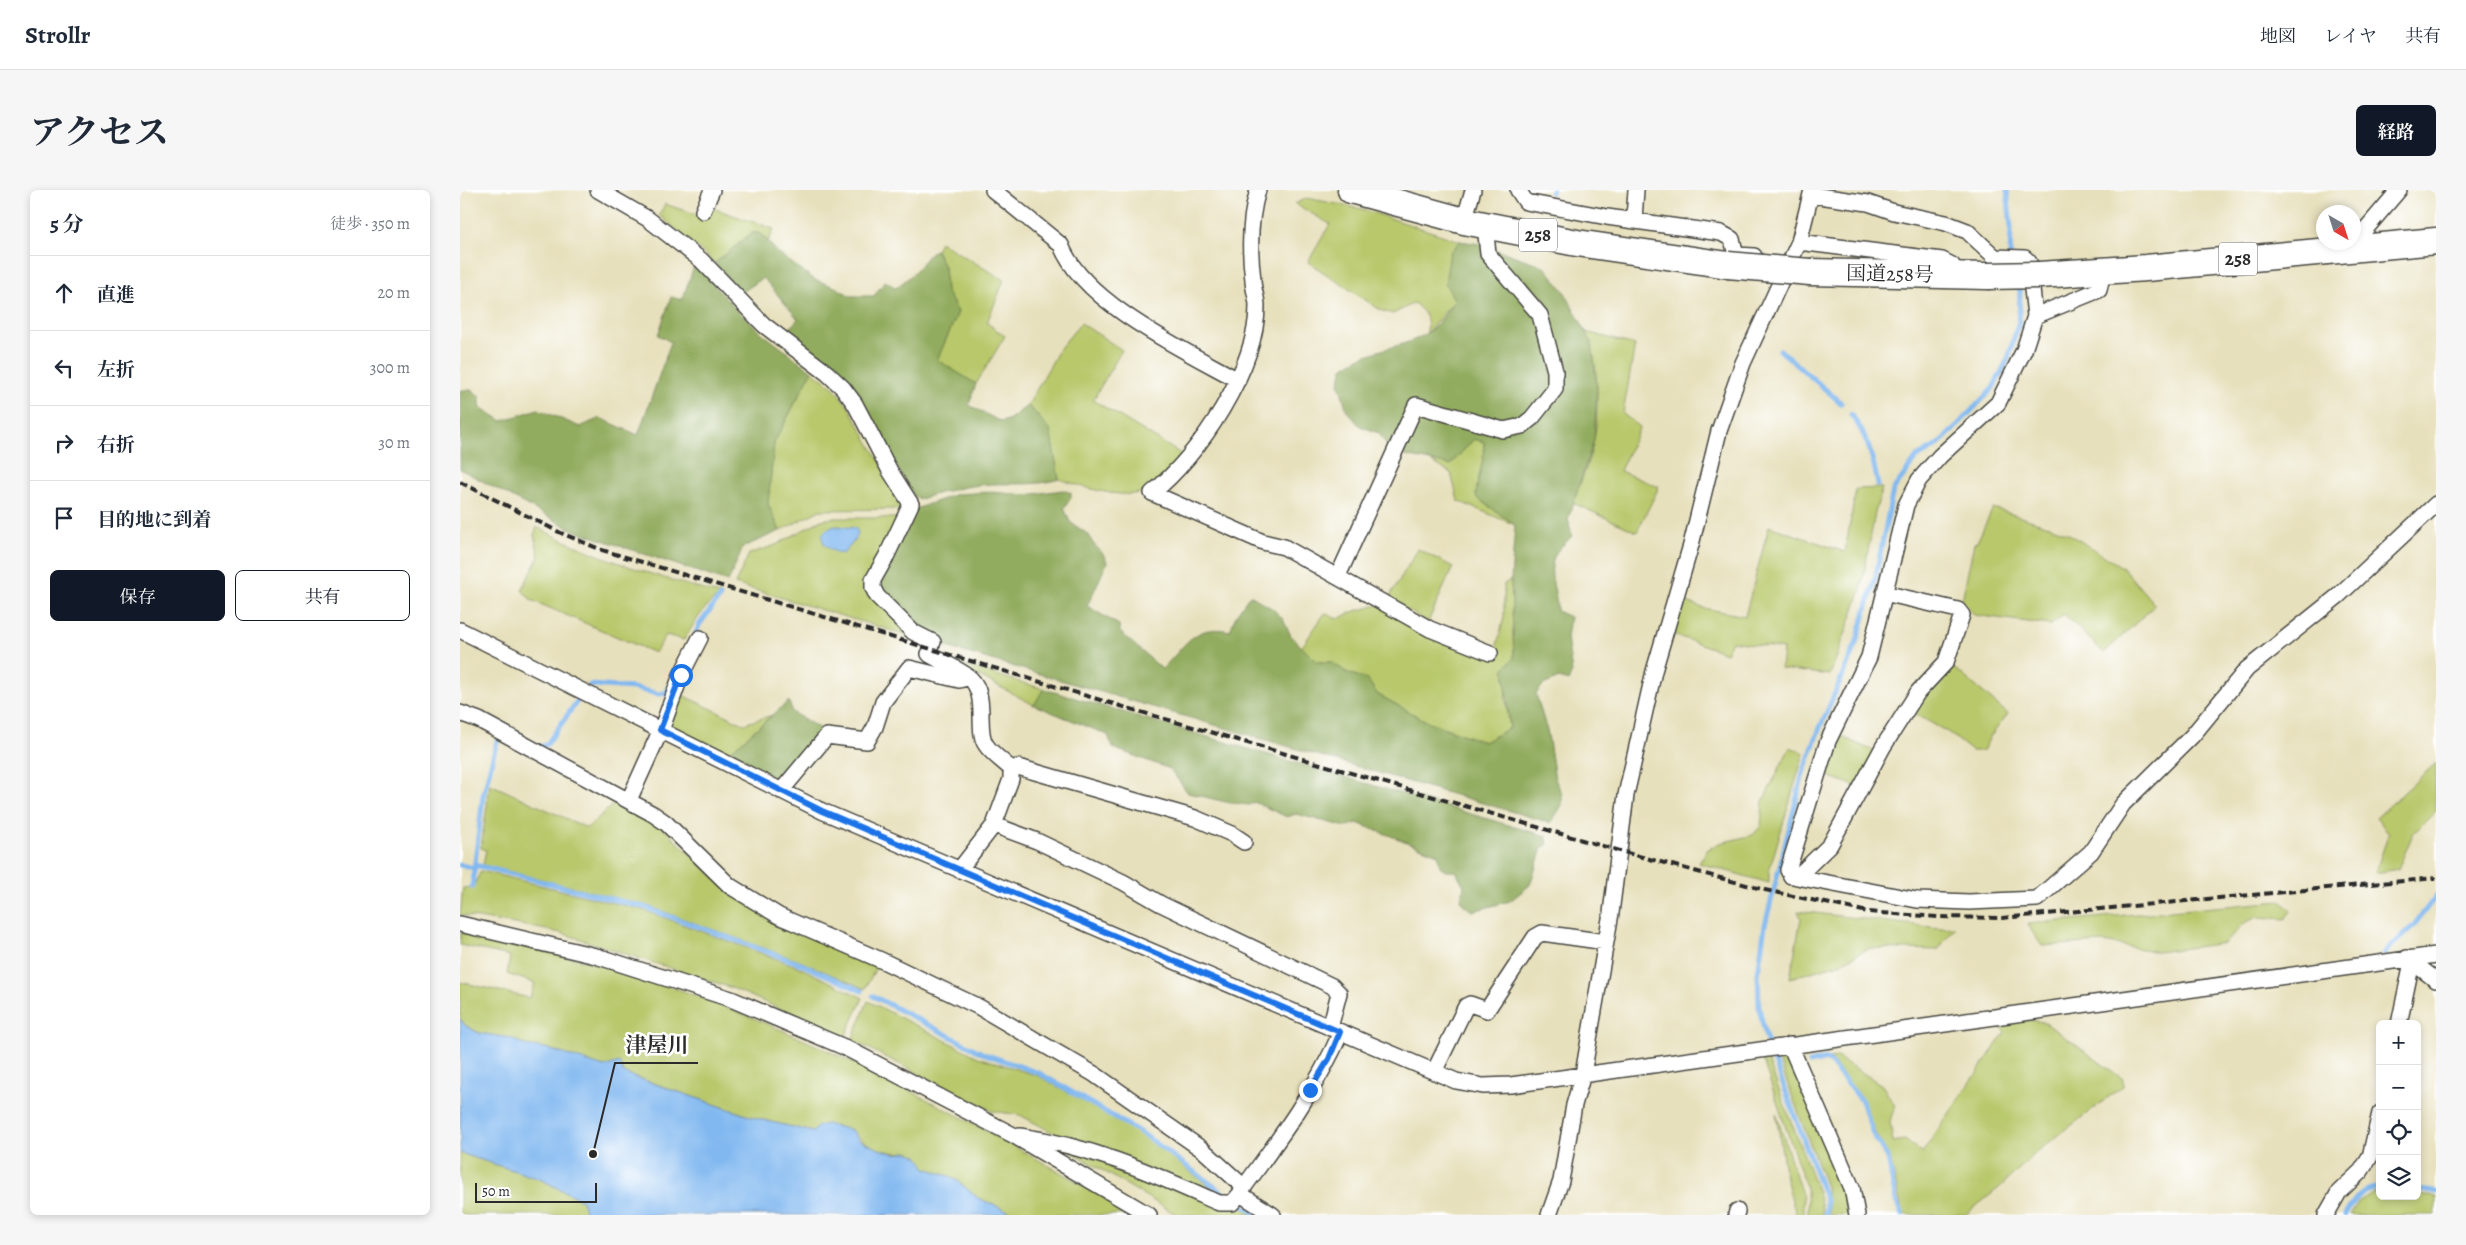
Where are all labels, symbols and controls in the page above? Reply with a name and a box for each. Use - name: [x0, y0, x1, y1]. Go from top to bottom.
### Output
- text: Strollr: [25, 19, 90, 51]
- text: 地図: [2260, 24, 2296, 48]
- text: レイヤ: [2324, 24, 2377, 48]
- text: 共有: [2405, 24, 2441, 48]
- button: 経路: [2356, 105, 2436, 156]
- text: アクセス: [30, 108, 169, 156]
- north arrow: [2316, 205, 2361, 250]
- text: 5 分: [50, 210, 84, 238]
- text: 徒歩 · 350 m: [330, 213, 410, 235]
- road number: 258: [1519, 218, 1557, 252]
- road number: 258: [2219, 242, 2257, 276]
- street label: 国道258号: [1846, 260, 1934, 288]
- icon: ahead: [50, 279, 78, 307]
- text: 直進: [97, 282, 135, 308]
- text: 20 m: [377, 282, 410, 304]
- icon: left: [50, 354, 78, 382]
- text: 左折: [97, 357, 135, 383]
- text: 300 m: [370, 357, 410, 379]
- icon: right: [50, 429, 78, 457]
- text: 右折: [97, 432, 135, 458]
- text: 30 m: [378, 432, 410, 454]
- icon: arrive: [50, 504, 78, 532]
- text: 目的地に到着: [97, 507, 211, 533]
- button: 保存: [50, 570, 225, 621]
- button: 共有: [235, 570, 410, 621]
- route start: [670, 664, 693, 687]
- map controls: [2376, 1020, 2421, 1200]
- button: +: [2376, 1020, 2421, 1065]
- callout: 津屋川: [615, 1027, 698, 1063]
- text: 津屋川: [626, 1031, 689, 1059]
- button: −: [2376, 1065, 2421, 1110]
- route end: [1299, 1079, 1322, 1102]
- button: locate: [2376, 1110, 2421, 1155]
- button: layers: [2376, 1155, 2421, 1200]
- scale bar: [475, 1180, 598, 1203]
- text: 50 m: [482, 1182, 510, 1201]

